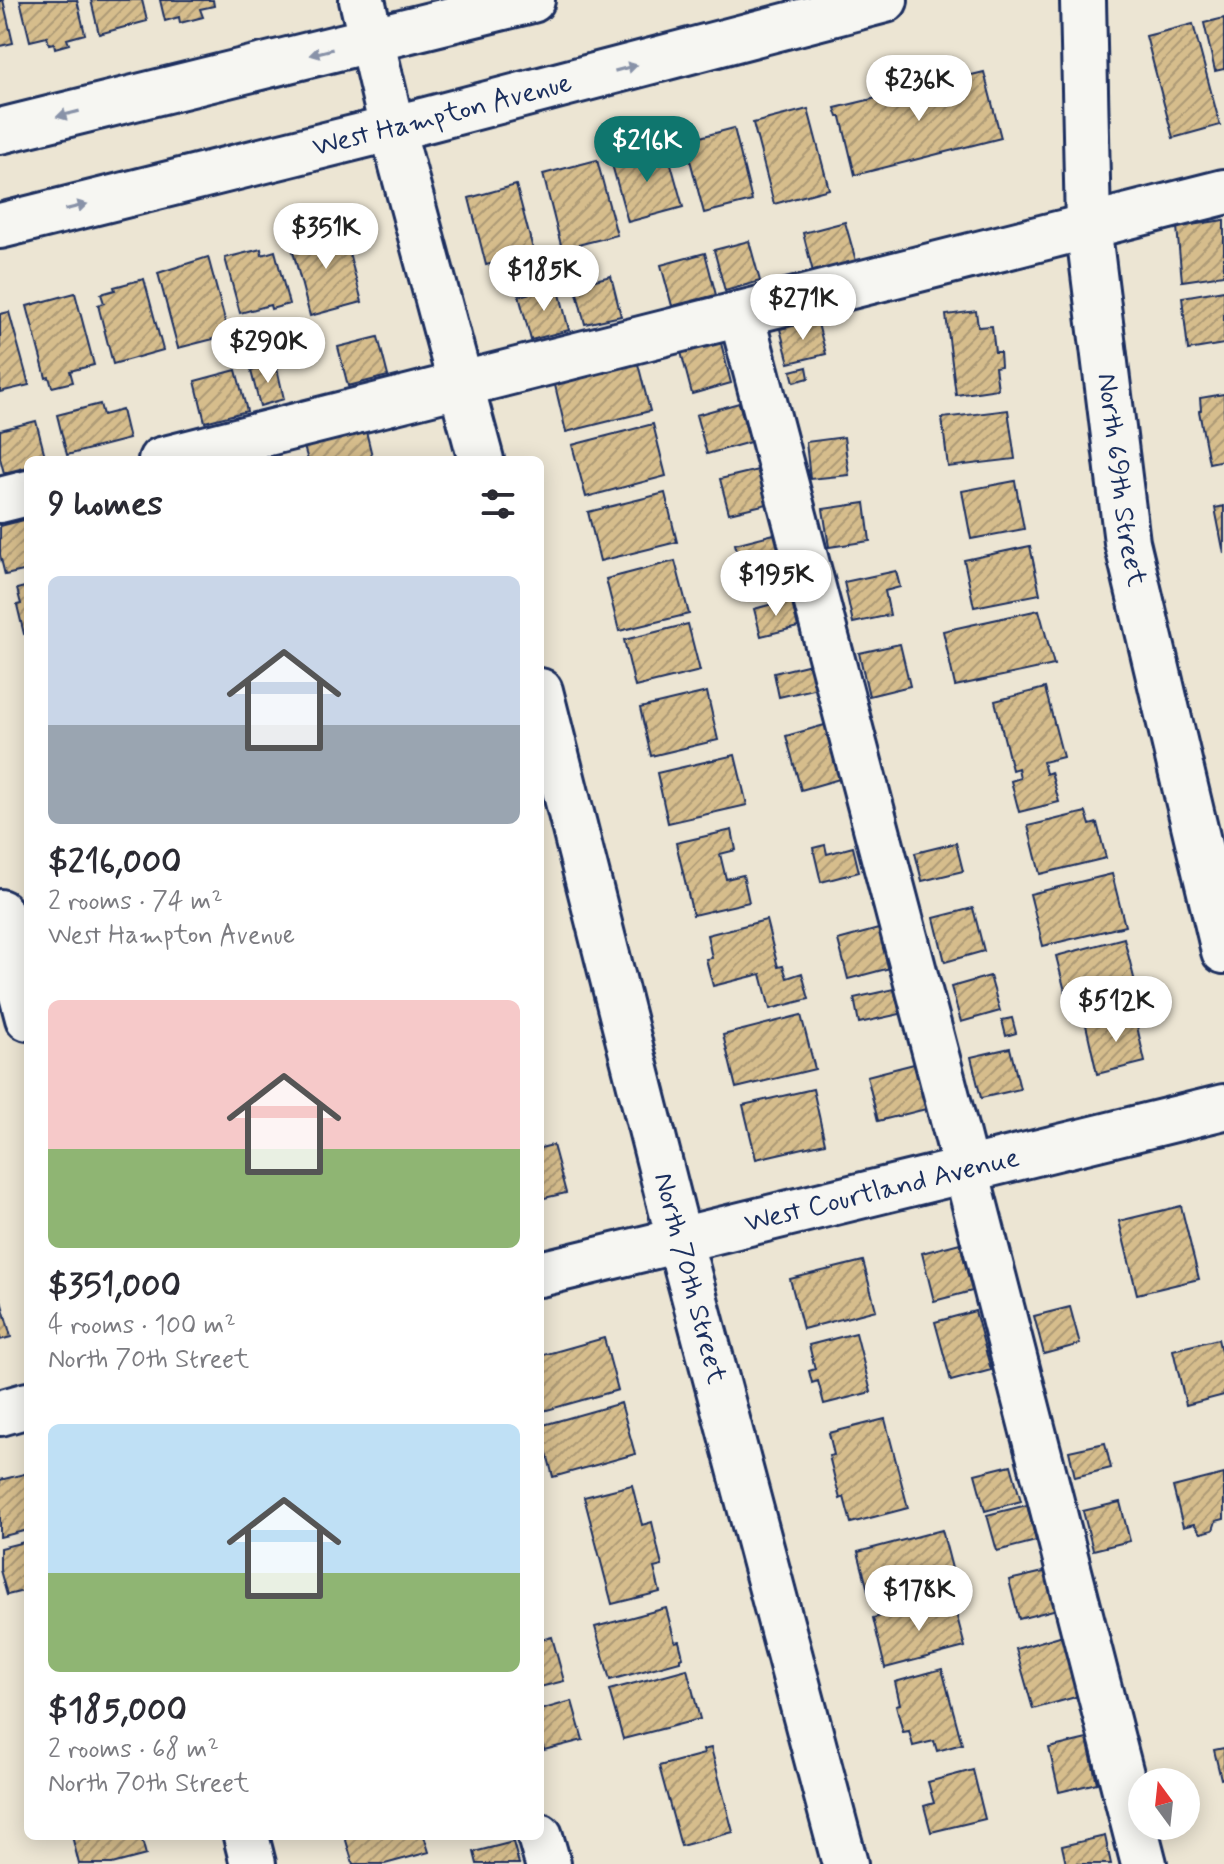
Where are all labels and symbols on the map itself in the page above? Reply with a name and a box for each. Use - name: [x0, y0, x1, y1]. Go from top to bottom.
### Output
- one-way arrow: [308, 47, 333, 59]
- pin: $236K: [863, 55, 975, 123]
- one-way arrow: [614, 61, 639, 73]
- street label: West Hampton Avenue: [309, 64, 576, 166]
- one-way arrow: [56, 108, 81, 121]
- pin: $216K: [591, 116, 703, 184]
- one-way arrow: [63, 200, 88, 213]
- pin: $351K: [270, 203, 382, 271]
- pin: $185K: [488, 245, 600, 313]
- pin: $271K: [747, 274, 859, 342]
- pin: $290K: [212, 317, 324, 385]
- street label: North 69th Street: [1088, 371, 1156, 591]
- pin: $195K: [720, 550, 832, 618]
- pin: $512K: [1060, 976, 1172, 1044]
- street label: West Courtland Avenue: [741, 1139, 1023, 1242]
- street label: North 70th Street: [644, 1169, 735, 1388]
- pin: $178K: [863, 1565, 975, 1633]
- north arrow: [1128, 1768, 1200, 1840]

